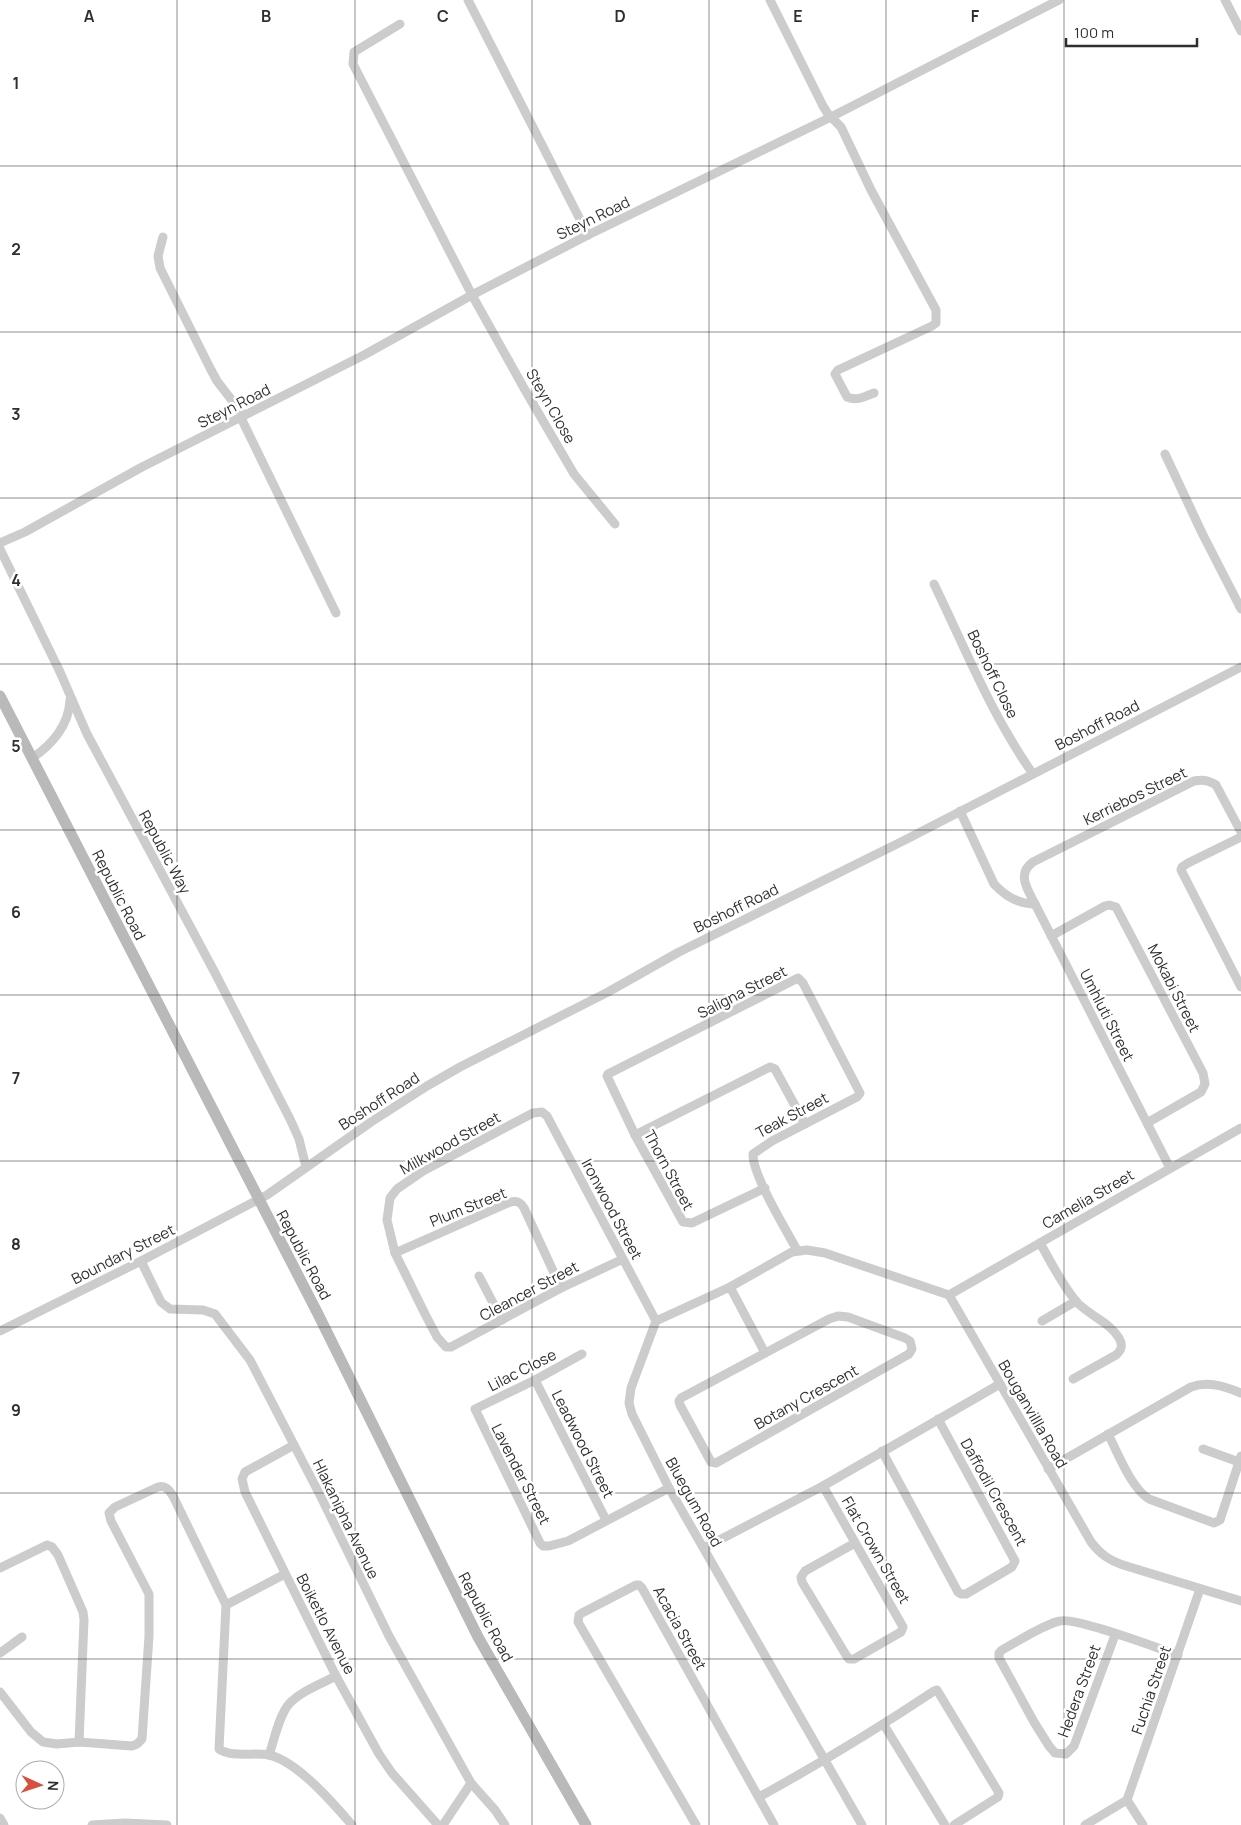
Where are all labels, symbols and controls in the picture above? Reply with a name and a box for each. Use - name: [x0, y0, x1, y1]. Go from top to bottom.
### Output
- text: A: [84, 5, 95, 27]
- text: B: [261, 5, 271, 27]
- text: C: [437, 5, 449, 27]
- text: D: [614, 5, 626, 27]
- text: E: [793, 5, 803, 27]
- text: F: [971, 5, 980, 27]
- scale bar: [1066, 15, 1197, 47]
- text: 100 m: [1074, 22, 1114, 43]
- text: 1: [12, 72, 20, 94]
- street label: Steyn Road: [553, 191, 633, 245]
- text: 2: [11, 238, 21, 260]
- street label: Steyn Close: [521, 365, 581, 447]
- street label: Steyn Road: [194, 379, 274, 433]
- text: 3: [11, 403, 21, 425]
- text: 4: [11, 569, 21, 591]
- street label: Boshoff Close: [962, 626, 1024, 722]
- street label: Boshoff Road: [1051, 695, 1143, 755]
- text: 5: [11, 735, 21, 757]
- street label: Kerriebos Street: [1080, 762, 1190, 830]
- street label: Republic Way: [134, 806, 196, 898]
- street label: Republic Road: [87, 846, 151, 944]
- street label: Boshoff Road: [690, 878, 782, 938]
- text: 6: [11, 901, 21, 923]
- street label: Mokabi Street: [1143, 940, 1205, 1036]
- street label: Saligna Street: [694, 960, 790, 1024]
- street label: Umhluti Street: [1075, 965, 1139, 1065]
- text: 7: [12, 1067, 20, 1089]
- street label: Boshoff Road: [335, 1067, 423, 1135]
- street label: Teak Street: [752, 1087, 832, 1143]
- street label: Milkwood Street: [396, 1107, 504, 1179]
- street label: Thorn Street: [639, 1126, 699, 1214]
- street label: Ironwood Street: [577, 1155, 647, 1263]
- street label: Camelia Street: [1038, 1164, 1138, 1234]
- street label: Plum Street: [426, 1182, 510, 1232]
- street label: Republic Road: [272, 1207, 336, 1303]
- street label: Boundary Street: [68, 1219, 178, 1289]
- text: 8: [11, 1233, 21, 1255]
- street label: Cleancer Street: [476, 1256, 582, 1326]
- street label: Lilac Close: [484, 1344, 560, 1396]
- street label: Bouganvillla Road: [994, 1356, 1072, 1472]
- street label: Botany Crescent: [750, 1360, 862, 1434]
- street label: Leadwood Street: [547, 1386, 619, 1502]
- text: 9: [11, 1399, 21, 1421]
- street label: Lavender Street: [487, 1420, 555, 1528]
- street label: Daffodil Crescent: [956, 1434, 1032, 1550]
- street label: Bluegum Road: [661, 1453, 727, 1551]
- street label: Hlakanipha Avenue: [308, 1456, 384, 1583]
- street label: Flat Crown Street: [837, 1493, 915, 1607]
- street label: Republic Road: [454, 1569, 518, 1665]
- street label: Boiketlo Avenue: [292, 1570, 361, 1678]
- street label: Acacia Street: [648, 1582, 712, 1674]
- street label: Hedera Street: [1053, 1642, 1105, 1740]
- street label: Fuchia Street: [1126, 1643, 1176, 1737]
- north arrow: [15, 1760, 65, 1810]
- text: N: [44, 1780, 63, 1791]

